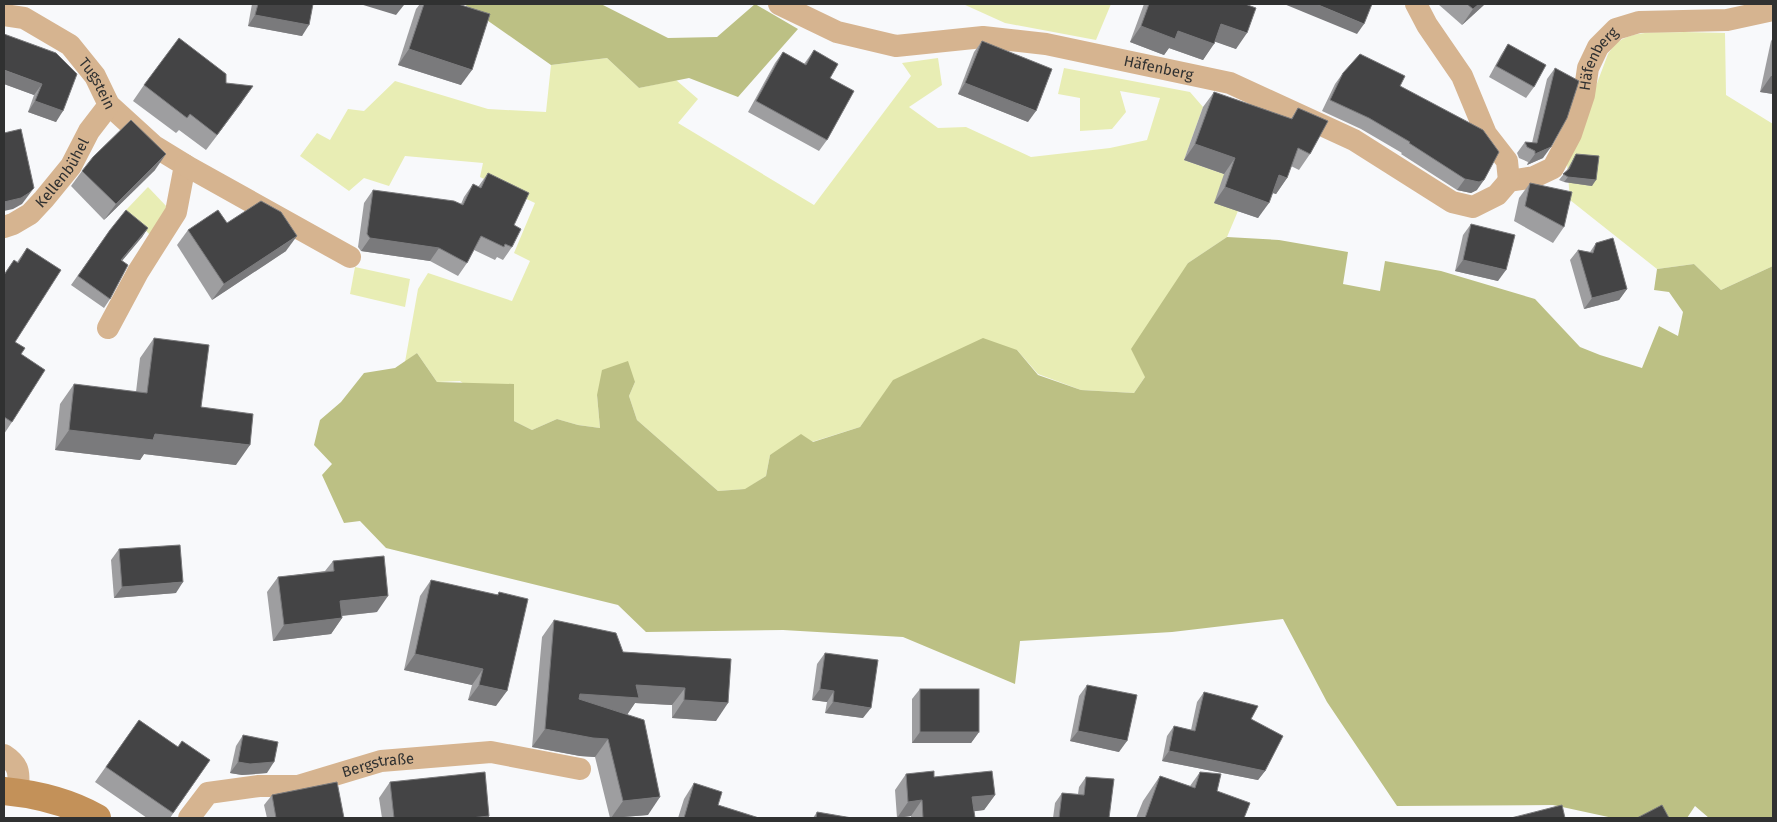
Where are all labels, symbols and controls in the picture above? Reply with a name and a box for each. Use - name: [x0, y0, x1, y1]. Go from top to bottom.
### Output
- street label: Häfenberg: [1576, 23, 1622, 92]
- street label: Häfenberg: [1122, 52, 1195, 84]
- street label: Tugstein: [75, 54, 119, 112]
- street label: Kellenbühel: [32, 134, 93, 211]
- street label: Bergstraße: [340, 749, 415, 781]

